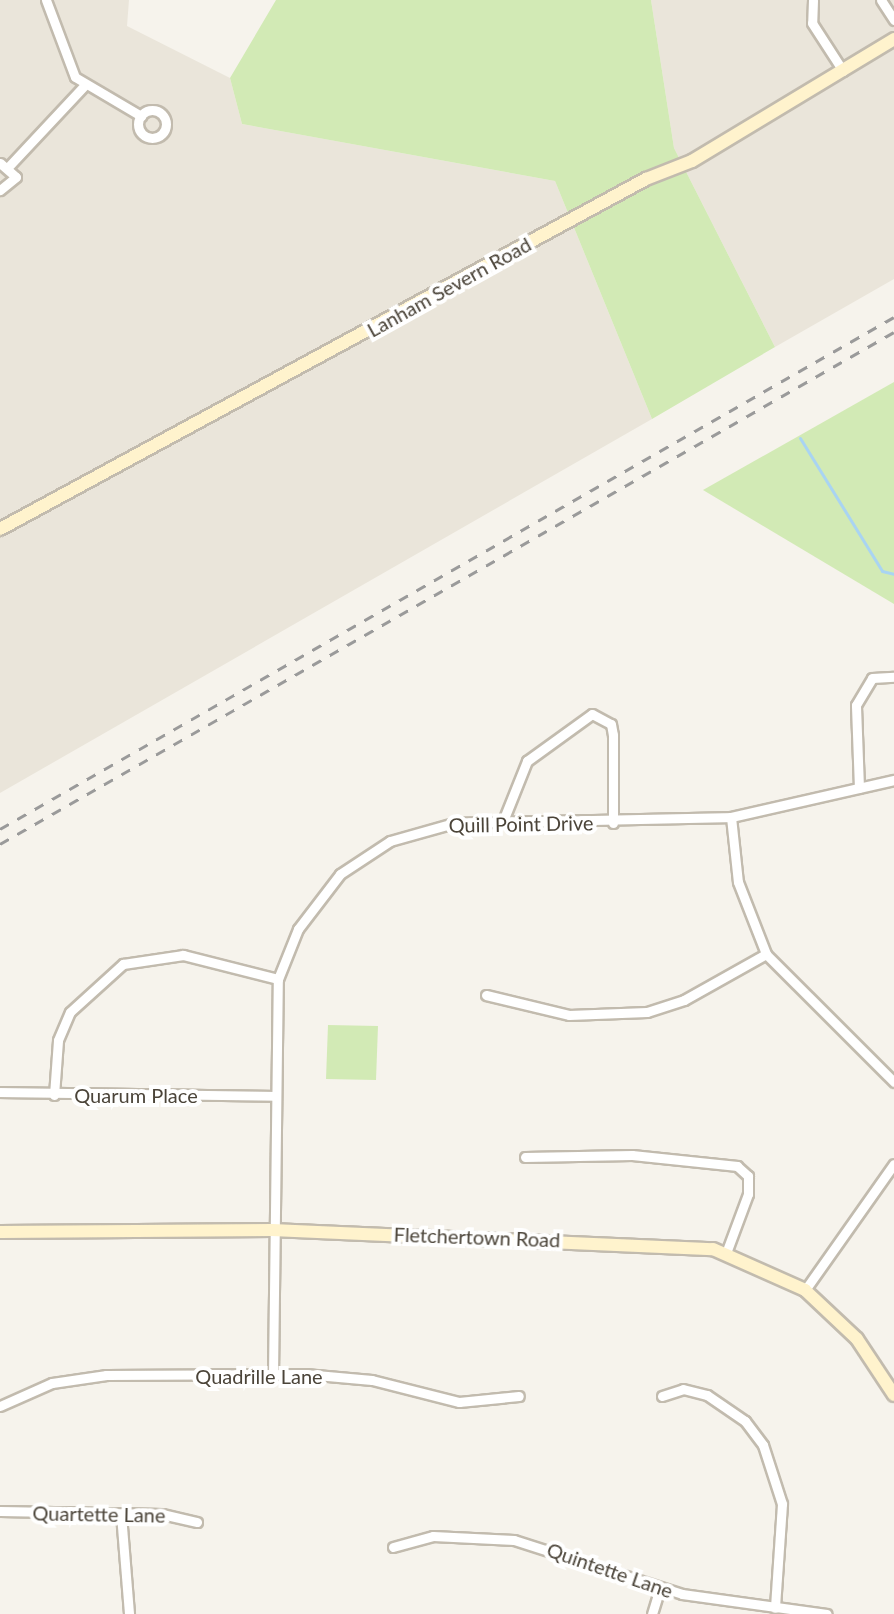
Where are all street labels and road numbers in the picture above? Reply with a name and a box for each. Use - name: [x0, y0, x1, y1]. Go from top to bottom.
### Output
- street label: Lanham Severn Road: [363, 232, 535, 342]
- street label: Quill Point Drive: [448, 811, 594, 837]
- street label: Quarum Place: [74, 1083, 198, 1107]
- street label: Fletchertown Road: [393, 1222, 561, 1252]
- street label: Quadrille Lane: [195, 1364, 323, 1388]
- street label: Quartette Lane: [32, 1501, 166, 1527]
- street label: Quintette Lane: [544, 1537, 676, 1603]

